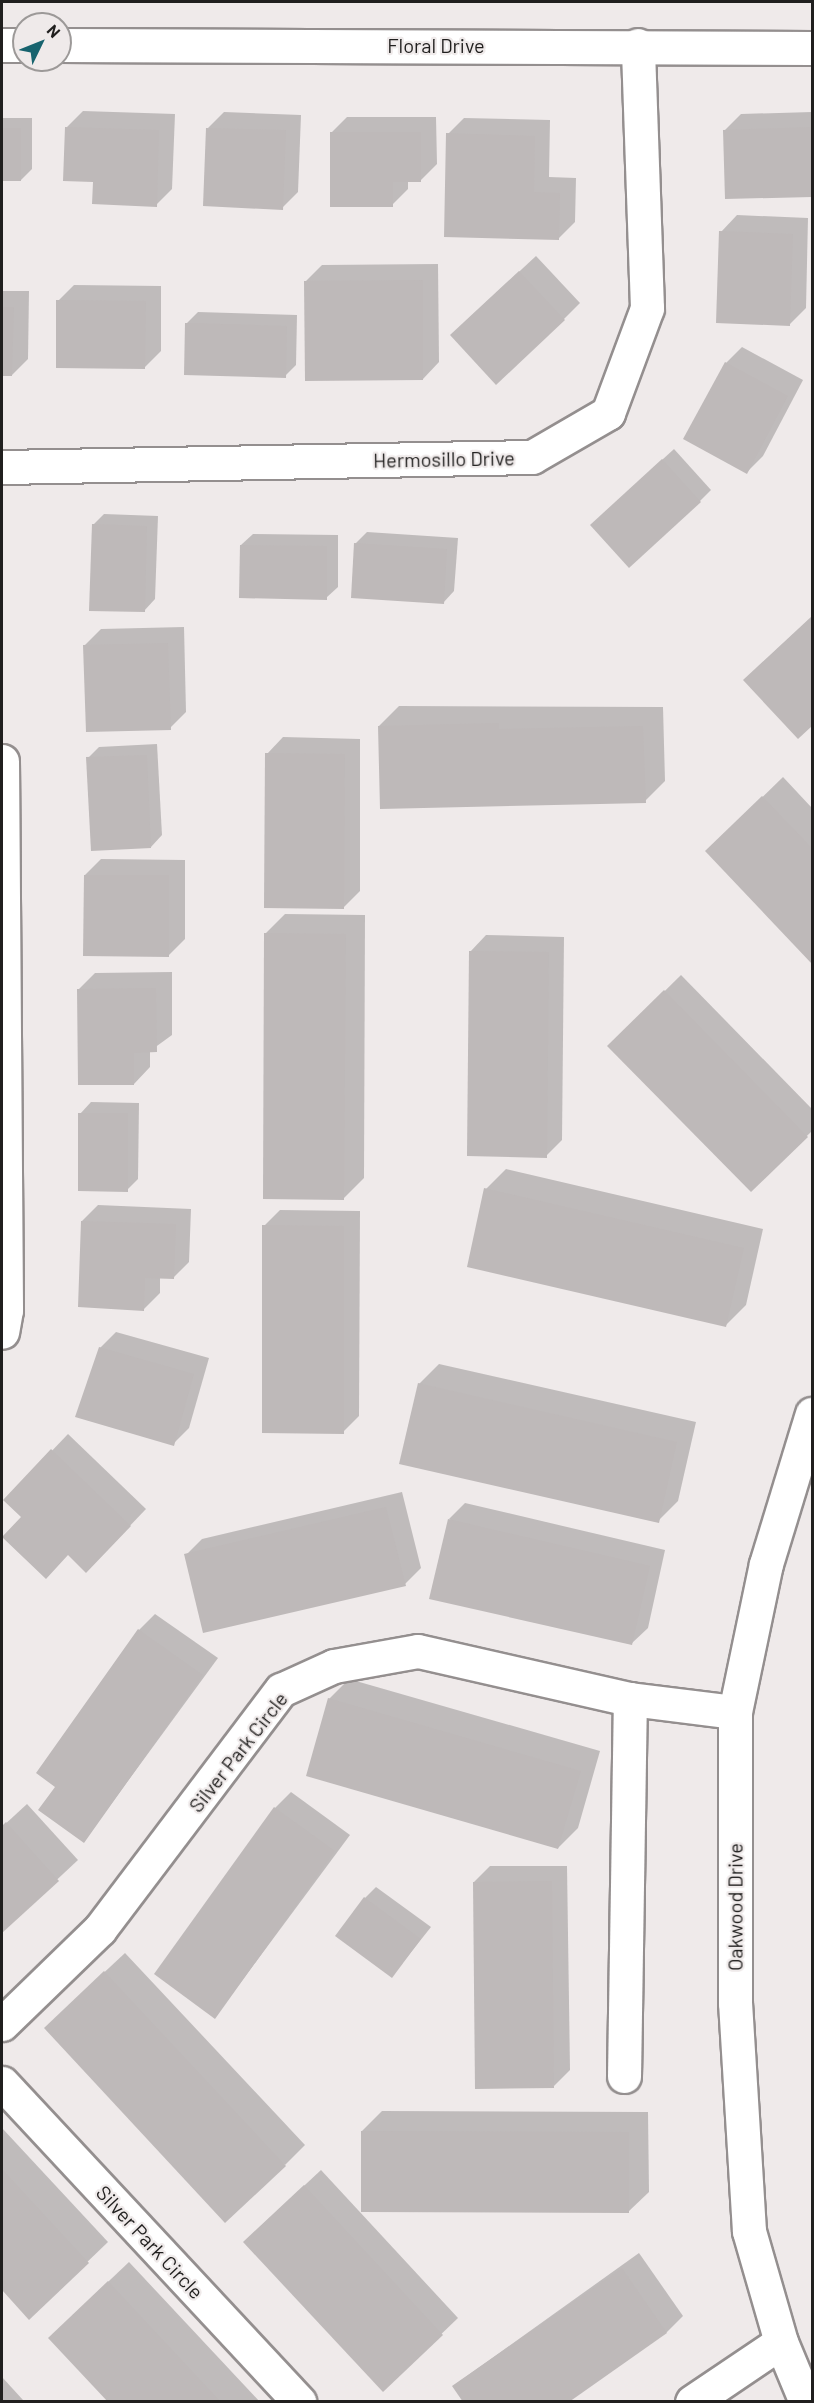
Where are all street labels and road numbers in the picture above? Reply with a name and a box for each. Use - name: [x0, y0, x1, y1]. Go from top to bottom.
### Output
- street label: Floral Drive: [387, 33, 485, 57]
- street label: Hermosillo Drive: [373, 446, 515, 472]
- street label: Silver Park Circle: [184, 1687, 292, 1817]
- street label: Oakwood Drive: [723, 1843, 747, 1971]
- street label: Silver Park Circle: [91, 2180, 209, 2304]

